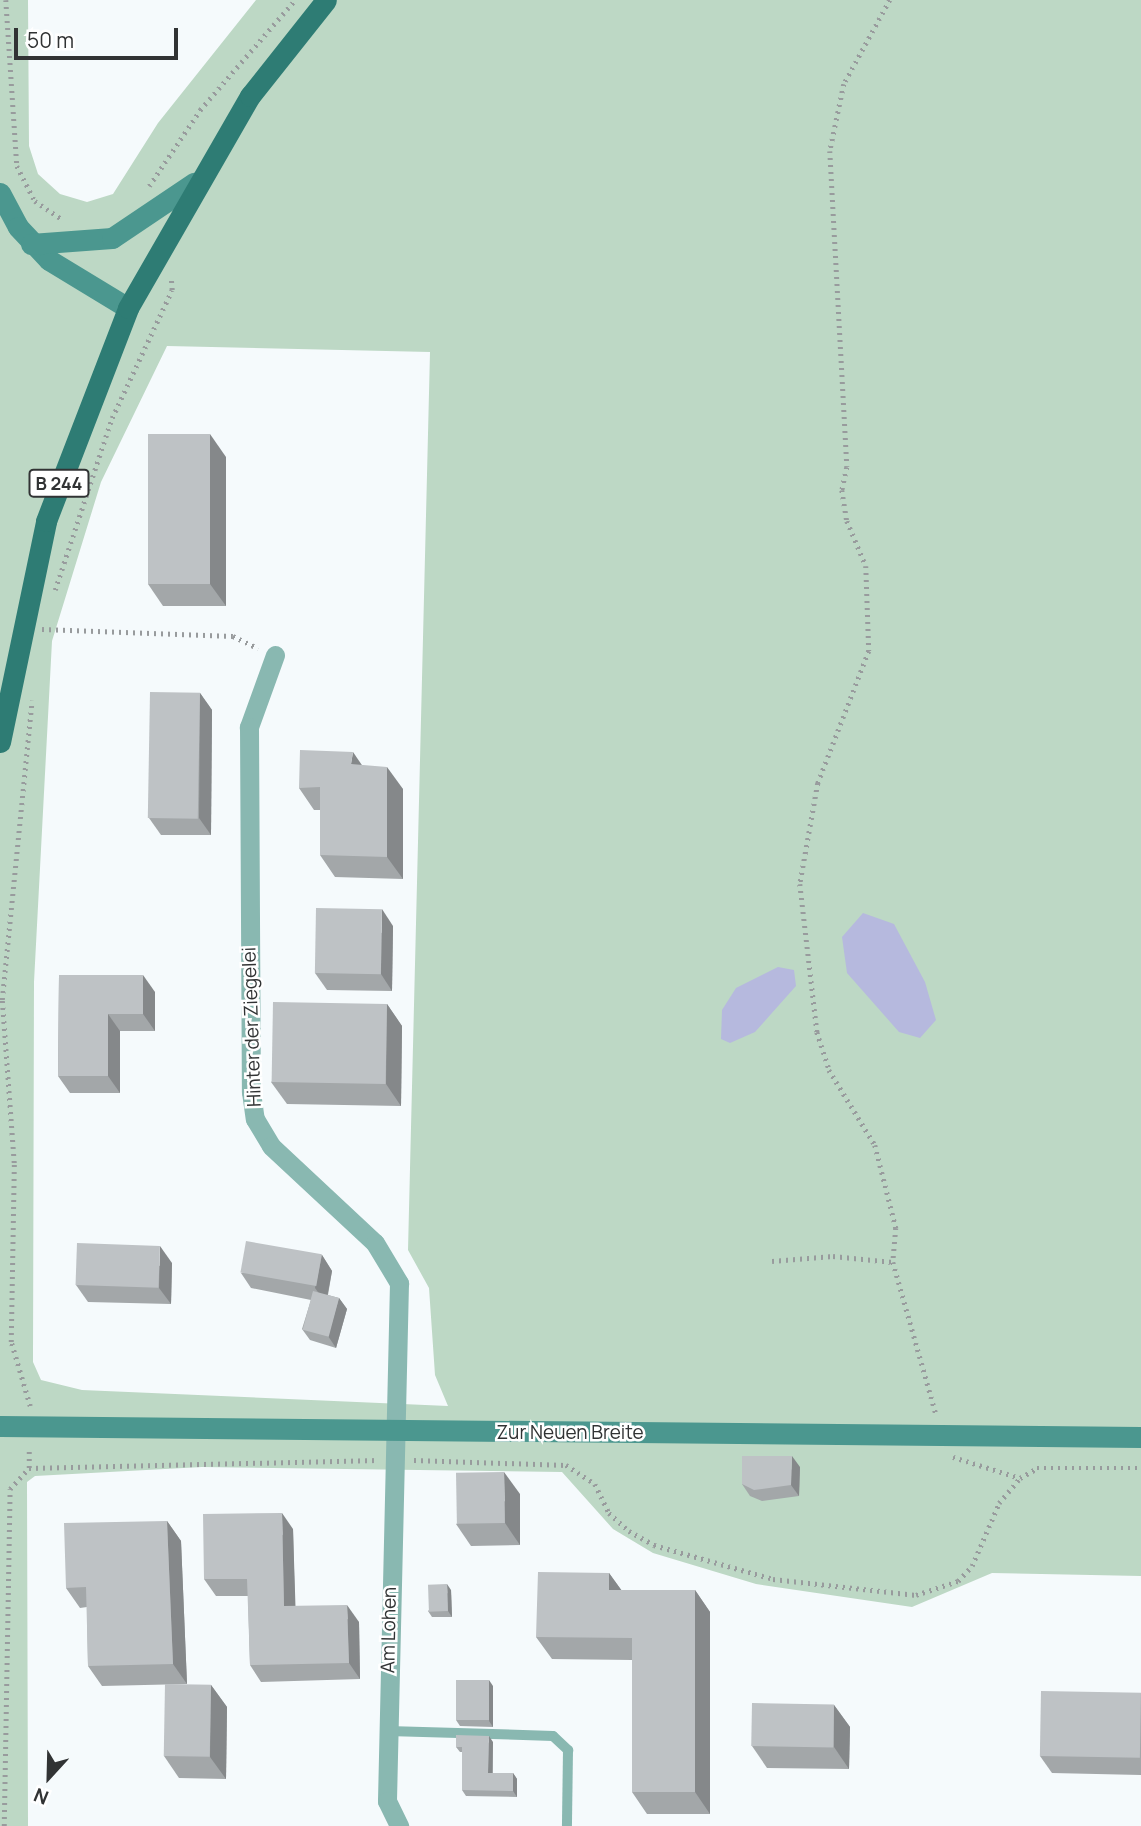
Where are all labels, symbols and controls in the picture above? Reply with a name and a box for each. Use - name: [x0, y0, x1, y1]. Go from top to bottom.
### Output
- scale bar: [18, 14, 182, 58]
- text: 50 m: [27, 26, 74, 54]
- road number: B 244: [28, 468, 90, 498]
- street label: Hinter der Ziegelei: [238, 947, 266, 1107]
- street label: Zur Neuen Breite: [496, 1422, 644, 1444]
- street label: Am Lohen: [377, 1587, 401, 1673]
- north arrow: [14, 1742, 84, 1812]
- text: N: [30, 1782, 52, 1811]

